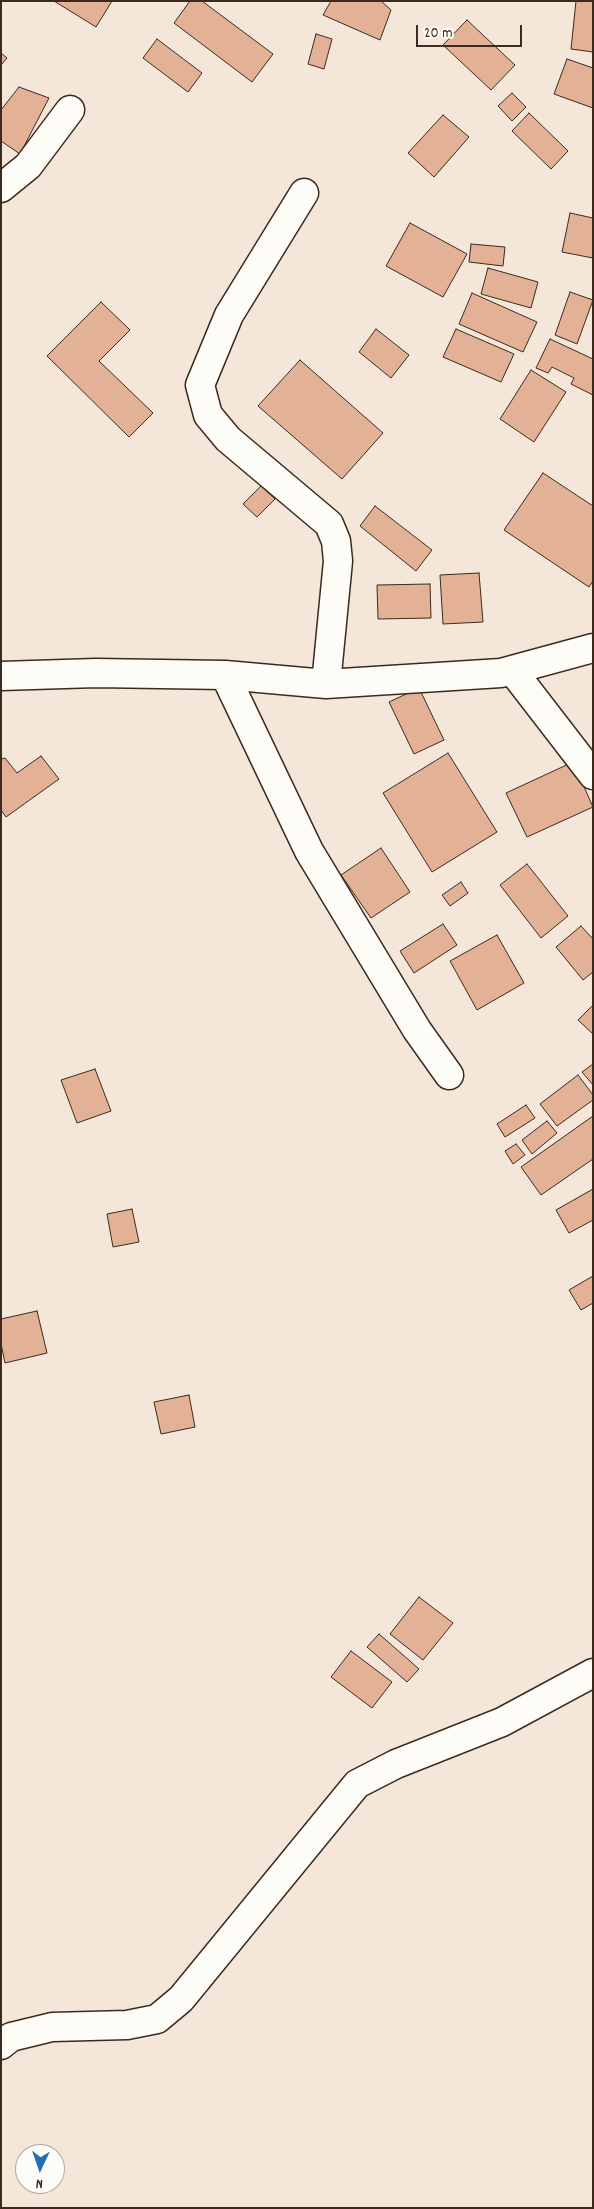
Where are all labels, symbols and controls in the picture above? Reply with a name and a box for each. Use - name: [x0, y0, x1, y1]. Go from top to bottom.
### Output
- scale bar: [419, 15, 525, 47]
- text: 20 m: [424, 23, 452, 45]
- north arrow: [15, 2144, 65, 2194]
- text: N: [35, 2173, 43, 2193]

